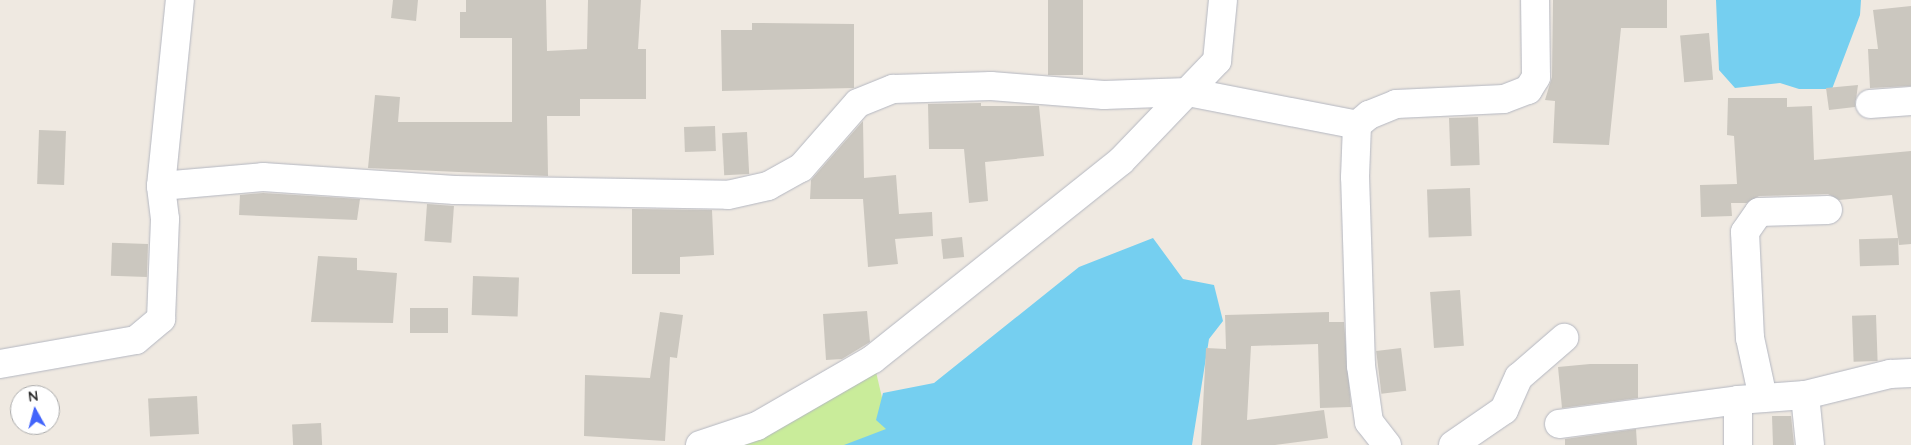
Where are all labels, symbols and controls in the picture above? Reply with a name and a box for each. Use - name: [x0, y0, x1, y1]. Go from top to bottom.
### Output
- north arrow: [10, 385, 60, 435]
- text: N: [27, 387, 39, 406]

